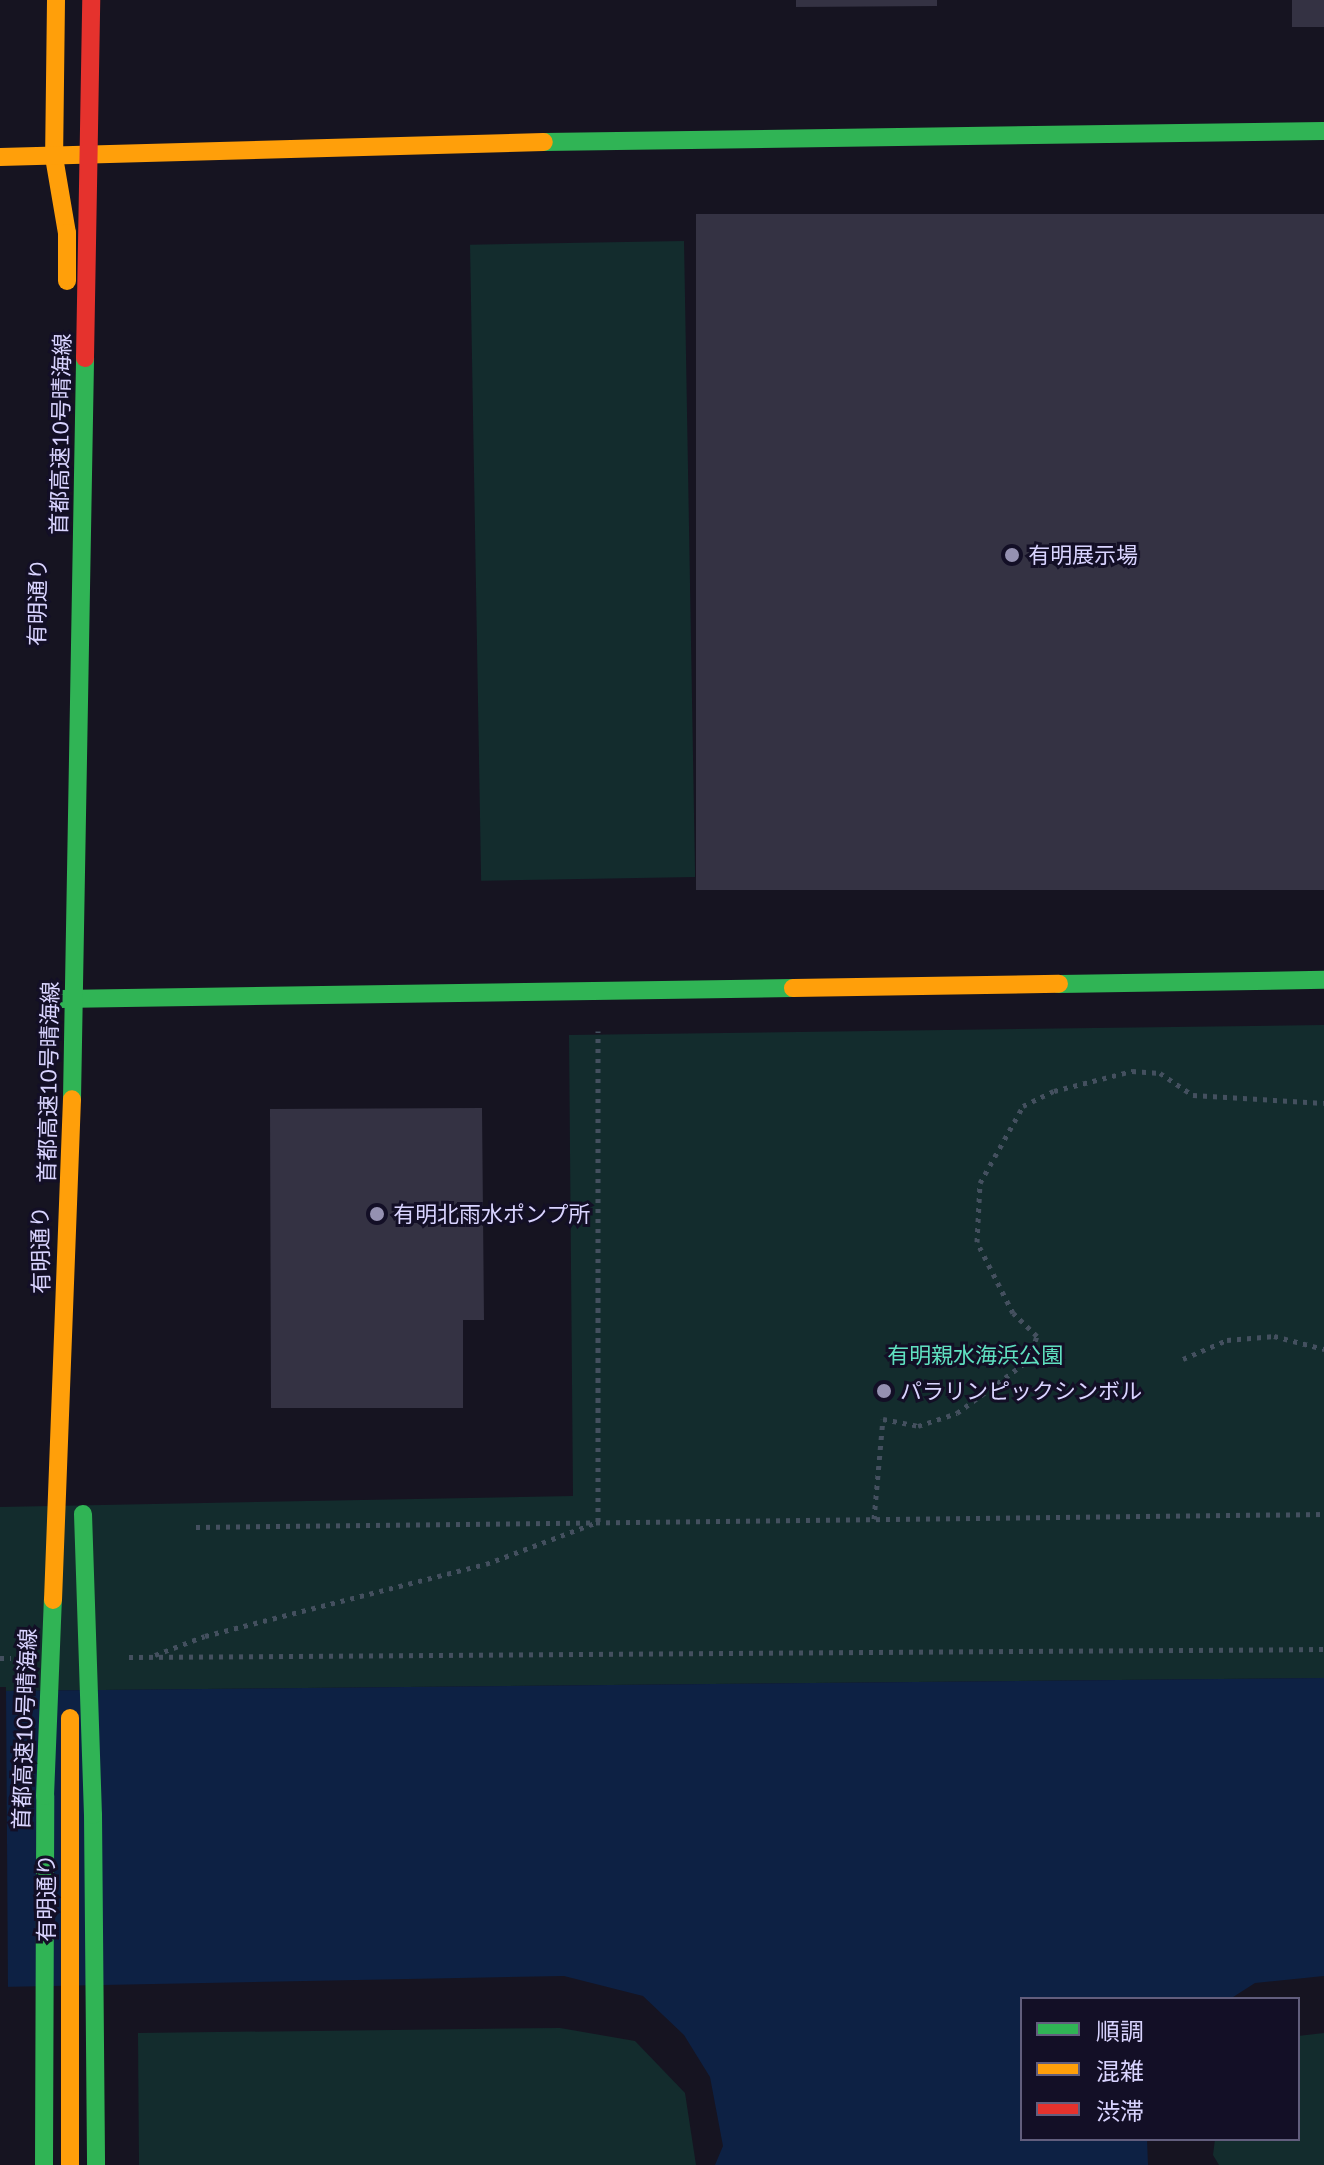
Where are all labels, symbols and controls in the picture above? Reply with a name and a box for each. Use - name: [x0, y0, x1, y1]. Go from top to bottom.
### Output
- street label: 首都高速10号晴海線: [45, 333, 75, 535]
- place label: 有明展示場: [1028, 542, 1138, 568]
- marker: 有明展示場: [1003, 546, 1021, 564]
- street label: 有明通り: [23, 558, 51, 646]
- street label: 首都高速10号晴海線: [33, 981, 63, 1183]
- place label: 有明北雨水ポンプ所: [393, 1201, 591, 1227]
- marker: 有明北雨水ポンプ所: [368, 1205, 386, 1223]
- street label: 有明通り: [26, 1206, 54, 1294]
- park label: 有明親水海浜公園: [887, 1342, 1063, 1368]
- place label: パラリンピックシンボル: [900, 1378, 1142, 1404]
- marker: パラリンピックシンボル: [875, 1382, 893, 1400]
- street label: 首都高速10号晴海線: [7, 1628, 41, 1830]
- street label: 有明通り: [33, 1854, 59, 1942]
- legend: [1020, 1997, 1300, 2141]
- text: 順調: [1096, 2016, 1144, 2045]
- text: 混雑: [1096, 2056, 1144, 2085]
- text: 渋滞: [1096, 2096, 1144, 2125]

